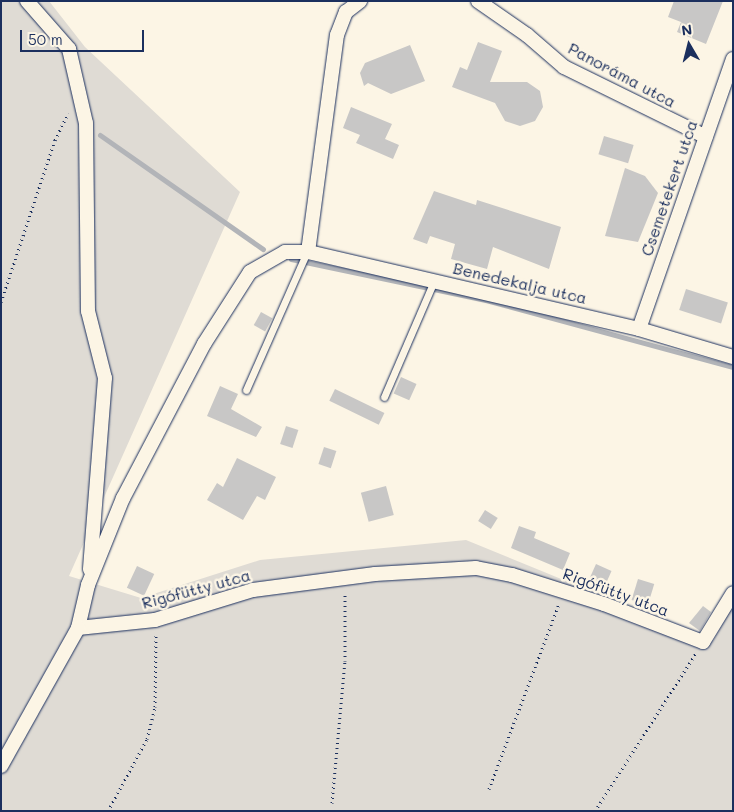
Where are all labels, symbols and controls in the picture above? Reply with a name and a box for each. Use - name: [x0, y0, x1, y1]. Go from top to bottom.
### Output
- scale bar: [22, 20, 146, 52]
- north arrow: [664, 20, 714, 70]
- text: N: [680, 20, 693, 40]
- text: 50 m: [28, 29, 63, 49]
- street label: Panoráma utca: [565, 39, 679, 111]
- street label: Csemetekert utca: [637, 118, 701, 258]
- street label: Benedekalja utca: [451, 258, 589, 308]
- street label: Rigófütty utca: [560, 564, 672, 620]
- street label: Rigófütty utca: [140, 565, 252, 613]

